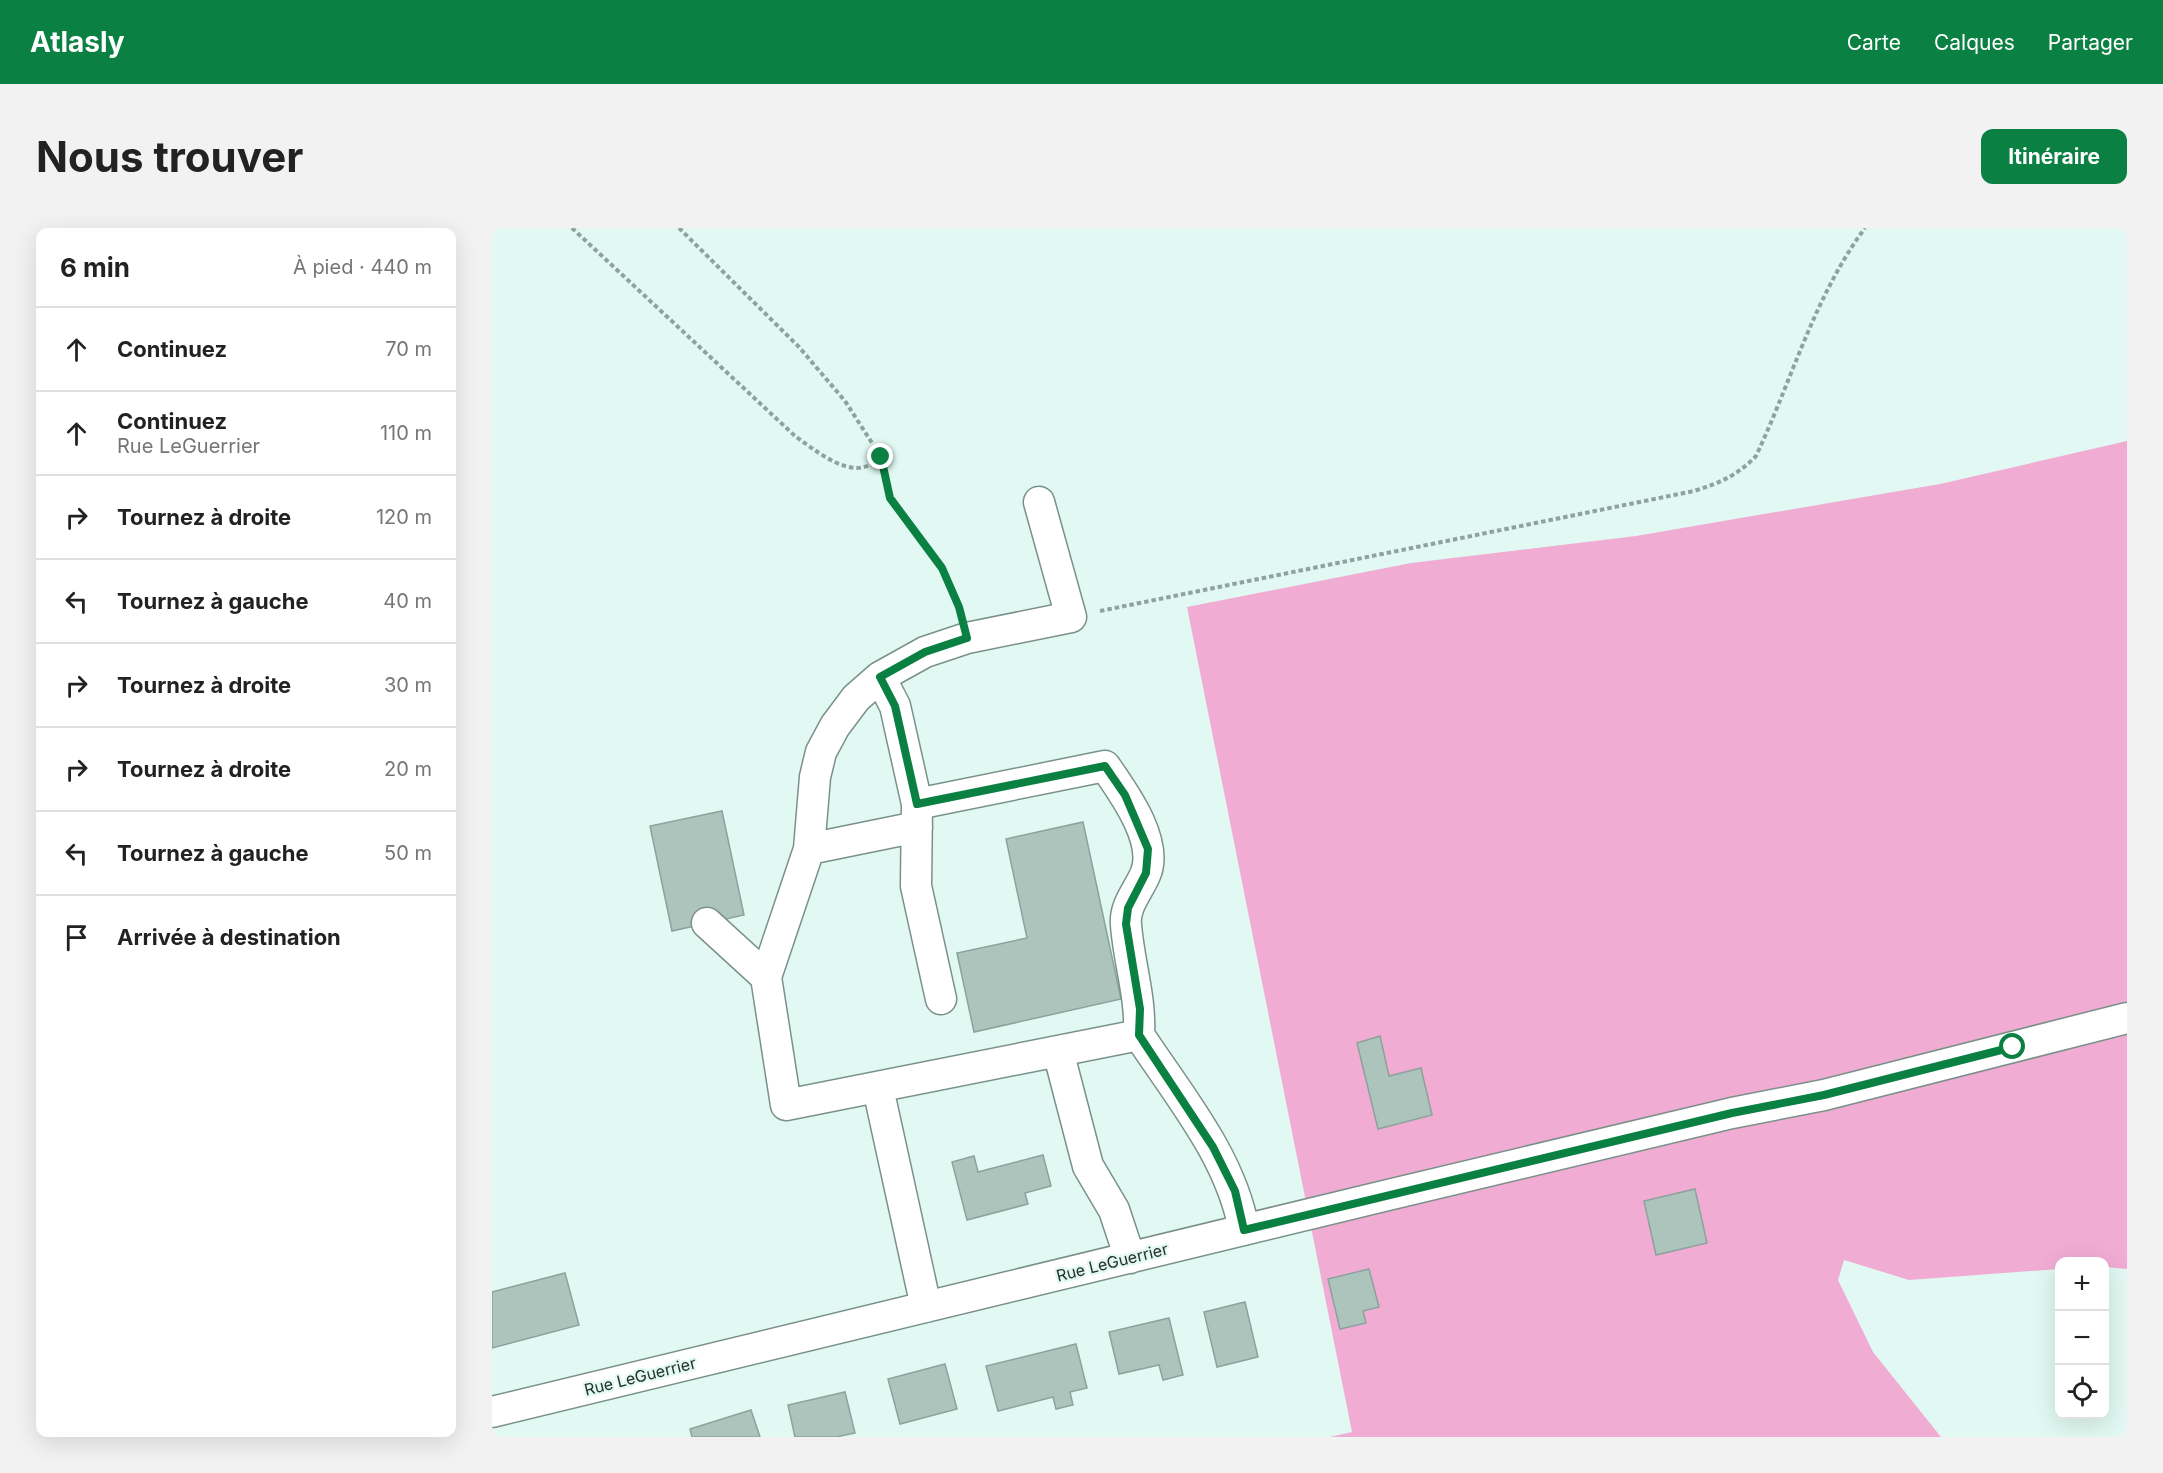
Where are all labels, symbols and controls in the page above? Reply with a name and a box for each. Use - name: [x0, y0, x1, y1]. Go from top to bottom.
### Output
- text: Atlasly: [30, 25, 125, 59]
- text: Carte: [1847, 30, 1901, 55]
- text: Calques: [1934, 30, 2015, 55]
- text: Partager: [2048, 30, 2133, 55]
- button: Itinéraire: [1981, 129, 2127, 184]
- text: Nous trouver: [36, 131, 303, 182]
- text: 6 min: [60, 252, 130, 283]
- text: À pied · 440 m: [293, 255, 432, 279]
- icon: ahead: [60, 333, 93, 366]
- text: Continuez: [117, 336, 227, 362]
- text: 70 m: [385, 337, 432, 361]
- text: Continuez: [117, 408, 227, 434]
- icon: ahead: [60, 417, 93, 450]
- text: 110 m: [380, 421, 432, 445]
- text: Rue LeGuerrier: [117, 434, 260, 458]
- route end: [867, 443, 893, 469]
- icon: right: [60, 501, 93, 534]
- text: Tournez à droite: [117, 504, 291, 530]
- text: 120 m: [376, 505, 432, 529]
- icon: left: [60, 585, 93, 618]
- text: Tournez à gauche: [117, 588, 309, 614]
- text: 40 m: [383, 589, 432, 613]
- icon: right: [60, 669, 93, 702]
- text: Tournez à droite: [117, 672, 291, 698]
- text: 30 m: [384, 673, 432, 697]
- icon: right: [60, 753, 93, 786]
- text: Tournez à droite: [117, 756, 291, 782]
- text: 20 m: [384, 757, 432, 781]
- icon: left: [60, 837, 93, 870]
- text: Tournez à gauche: [117, 840, 309, 866]
- text: 50 m: [384, 841, 432, 865]
- icon: arrive: [60, 921, 93, 954]
- text: Arrivée à destination: [117, 924, 341, 950]
- route start: [1999, 1033, 2025, 1059]
- street label: Rue LeGuerrier: [1054, 1238, 1170, 1286]
- map controls: [2055, 1257, 2109, 1419]
- button: +: [2055, 1257, 2109, 1311]
- button: −: [2055, 1311, 2109, 1365]
- street label: Rue LeGuerrier: [582, 1352, 698, 1400]
- button: locate: [2055, 1365, 2109, 1419]

